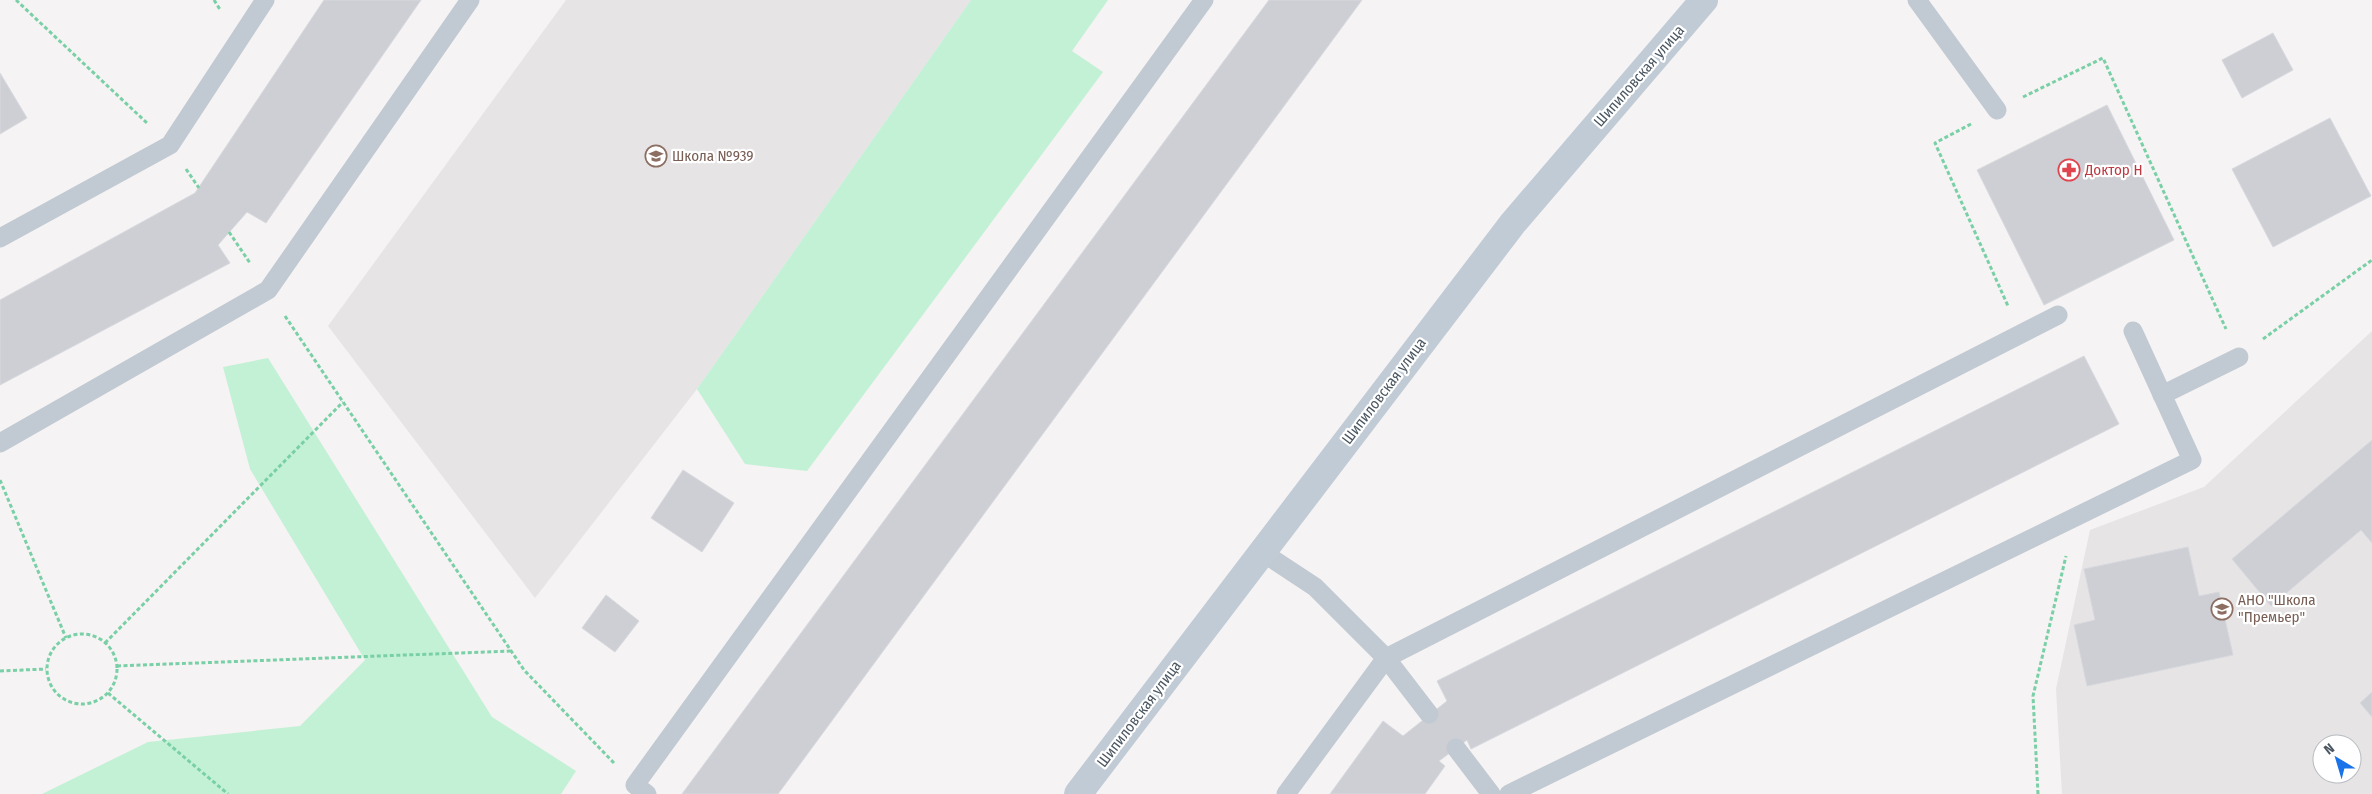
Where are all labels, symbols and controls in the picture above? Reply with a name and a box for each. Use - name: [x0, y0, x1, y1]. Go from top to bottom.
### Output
- street label: Шипиловская улица: [1590, 22, 1688, 130]
- school or university icon: Школа №939: [644, 144, 668, 168]
- place label: Школа №939: [672, 147, 754, 165]
- pharmacy icon: Доктор Н: [2057, 158, 2081, 182]
- place label: Доктор Н: [2084, 161, 2142, 179]
- street label: Шипиловская улица: [1338, 334, 1430, 448]
- place label: АНО "Школа "Премьер": [2238, 591, 2316, 626]
- school or university icon: АНО "Школа "Премьер": [2210, 597, 2234, 621]
- street label: Шипиловская улица: [1093, 657, 1185, 771]
- north arrow: [2312, 734, 2362, 784]
- text: N: [2321, 740, 2338, 758]

